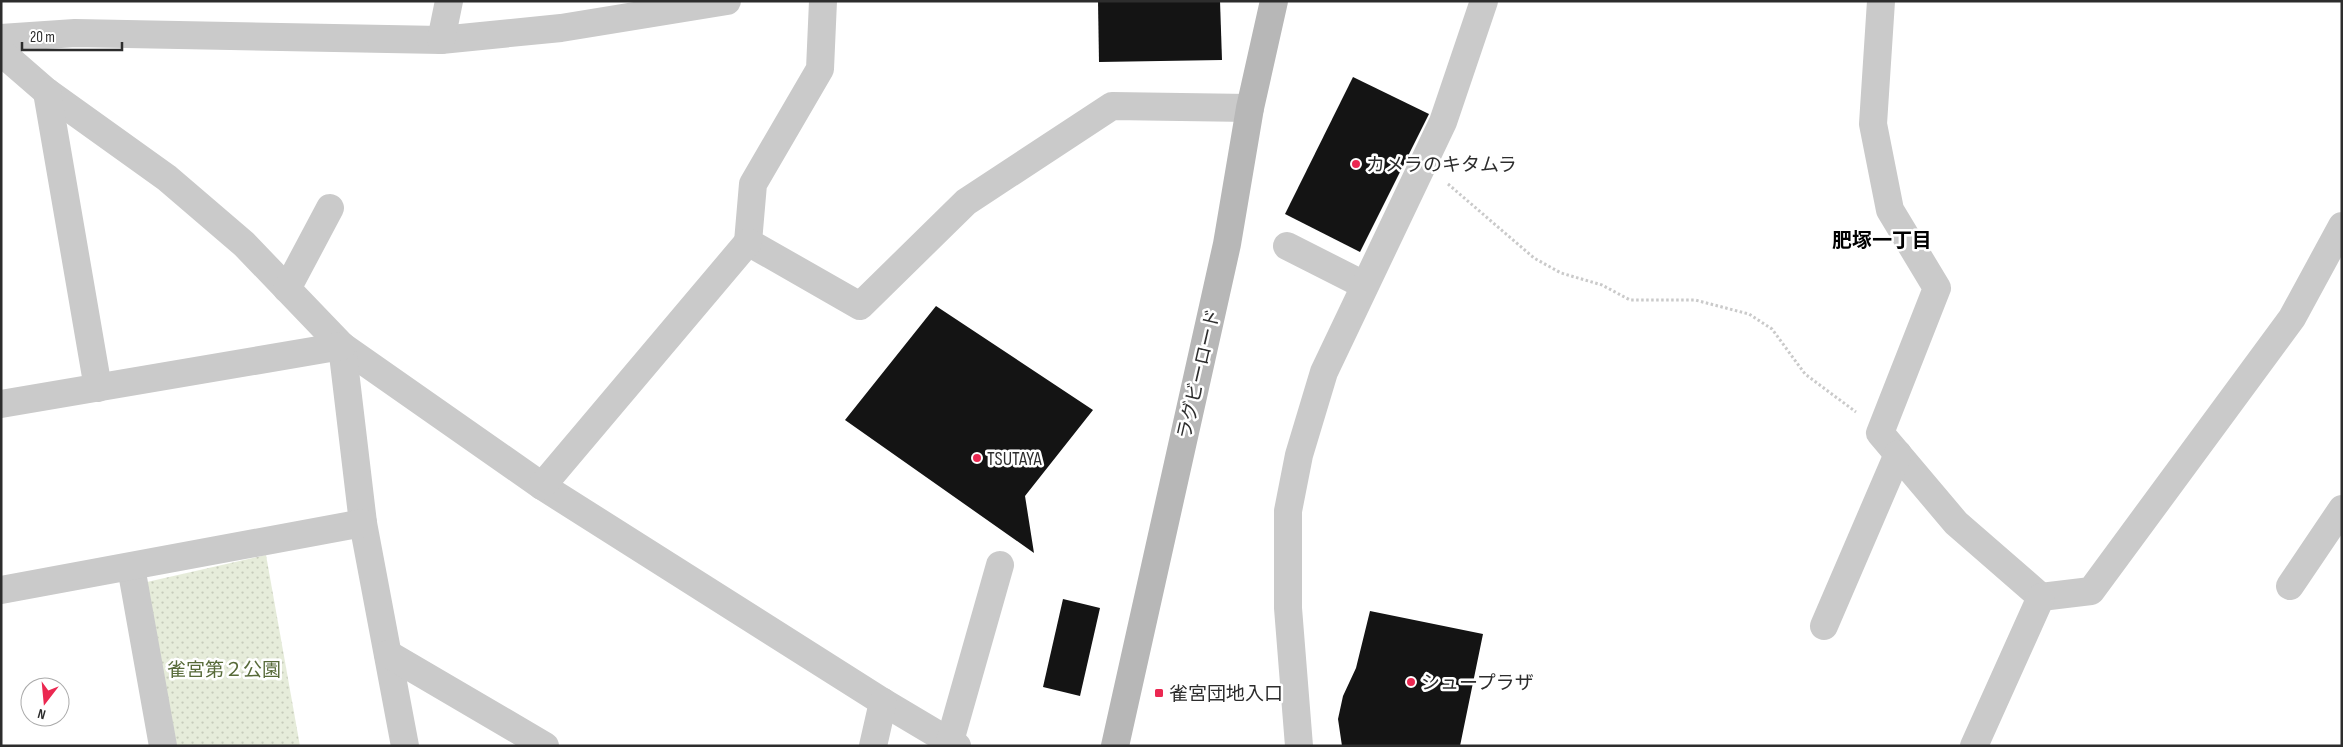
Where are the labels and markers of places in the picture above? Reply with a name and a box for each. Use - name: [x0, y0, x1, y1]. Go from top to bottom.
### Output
- place label: カメラのキタムラ: [1366, 154, 1517, 177]
- marker: カメラのキタムラ: [1350, 158, 1362, 170]
- place label: TSUTAYA: [987, 448, 1042, 471]
- marker: TSUTAYA: [971, 452, 983, 464]
- place label: シュープラザ: [1421, 672, 1534, 695]
- marker: シュープラザ: [1405, 676, 1417, 688]
- place label: 雀宮団地入口: [1169, 683, 1283, 706]
- marker: 雀宮団地入口: [1153, 687, 1165, 699]

